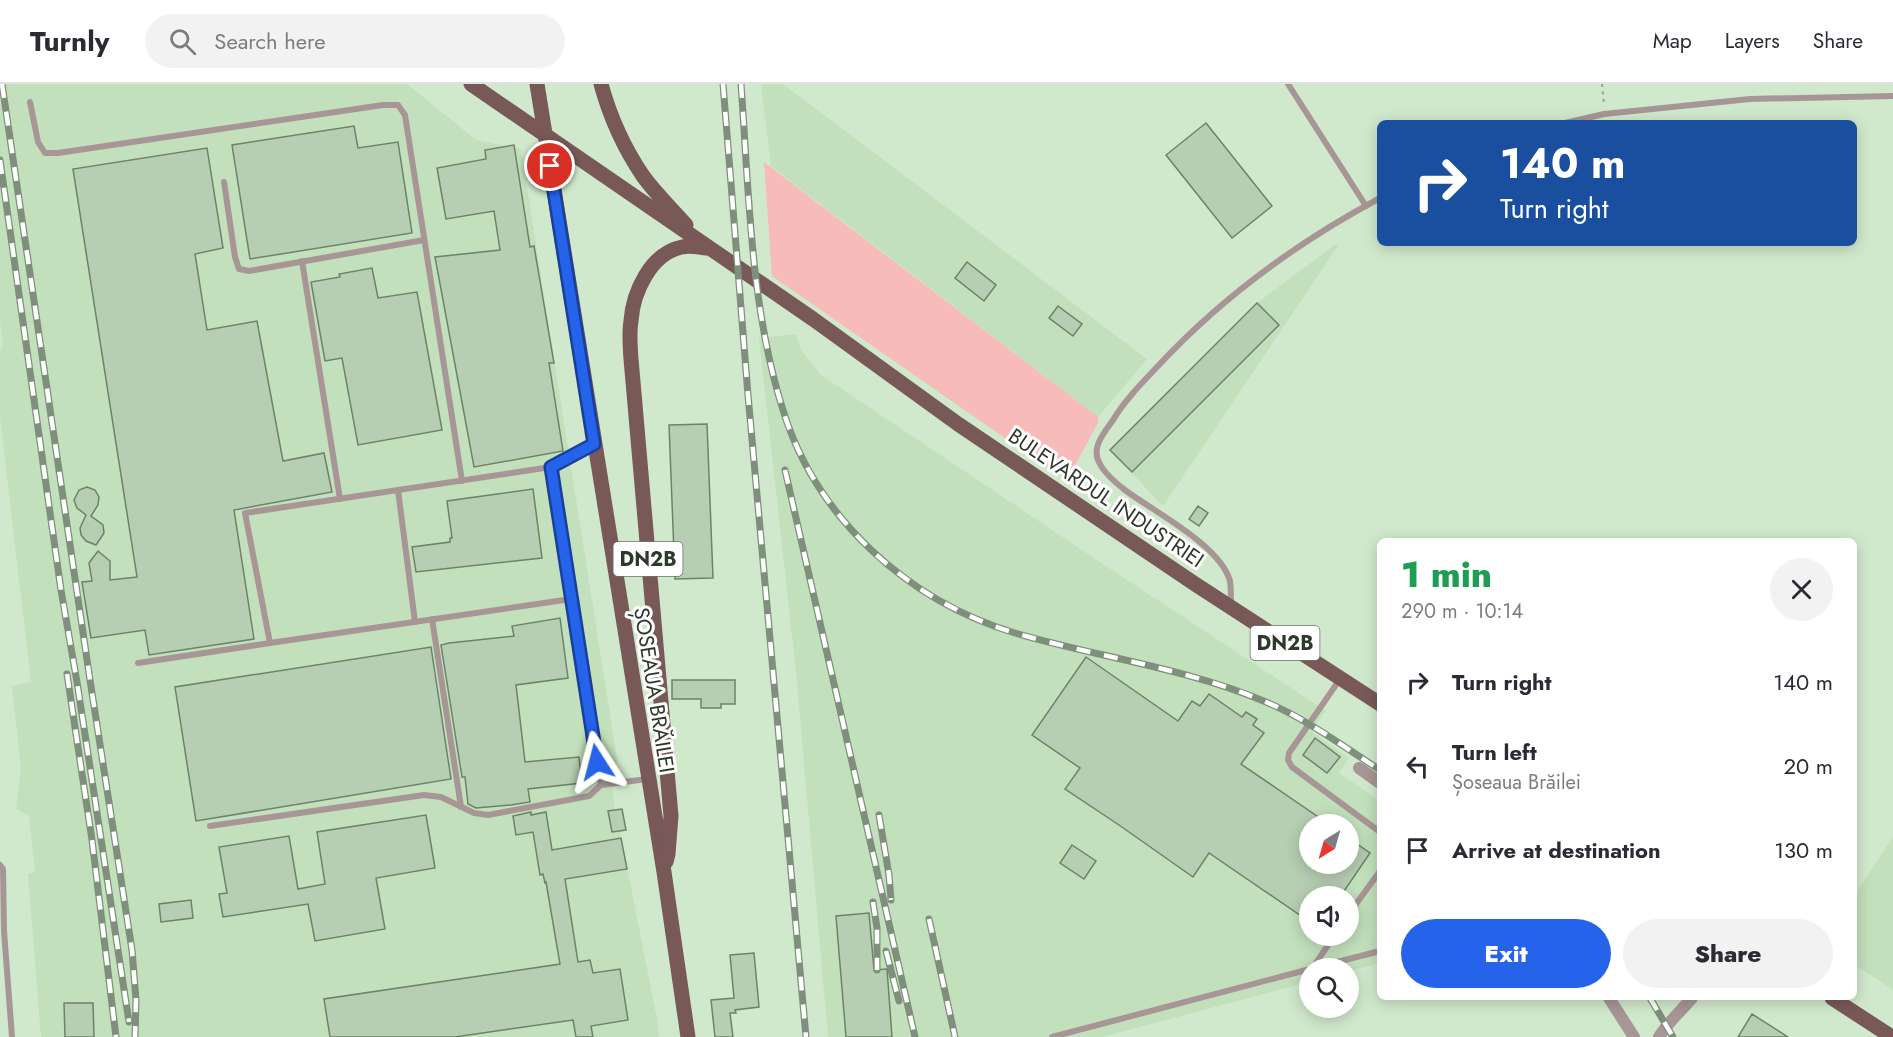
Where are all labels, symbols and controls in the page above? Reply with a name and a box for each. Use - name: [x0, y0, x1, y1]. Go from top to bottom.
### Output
- search box: [145, 14, 565, 68]
- text: Turnly: [30, 21, 109, 62]
- icon: search: [166, 25, 199, 58]
- text: Search here: [214, 25, 326, 57]
- text: Map: [1653, 26, 1692, 56]
- text: Layers: [1725, 26, 1780, 56]
- text: Share: [1813, 26, 1863, 56]
- text: 140 m: [1500, 133, 1626, 194]
- pin: [524, 140, 575, 191]
- icon: right: [1401, 144, 1479, 222]
- icon: arrive: [533, 149, 566, 182]
- text: Turn right: [1500, 189, 1608, 228]
- street label: BULEVARDUL INDUSTRIEI: [1002, 421, 1210, 575]
- road number: DN2B: [614, 542, 682, 576]
- text: 1 min: [1401, 548, 1492, 600]
- button: close: [1770, 558, 1833, 621]
- text: 290 m · 10:14: [1401, 597, 1523, 626]
- street label: ȘOSEAUA BRĂILEI: [626, 605, 682, 775]
- road number: DN2B: [1250, 626, 1320, 660]
- icon: right: [1401, 666, 1434, 699]
- text: Turn right: [1452, 666, 1552, 698]
- text: 140 m: [1773, 666, 1833, 698]
- position arrow: [565, 730, 629, 794]
- text: Turn left: [1452, 736, 1537, 768]
- icon: left: [1401, 750, 1434, 783]
- text: 20 m: [1784, 750, 1833, 782]
- text: Șoseaua Brăilei: [1452, 768, 1581, 797]
- north arrow: [1299, 814, 1359, 874]
- map controls: [1299, 814, 1359, 1018]
- icon: arrive: [1401, 834, 1434, 867]
- text: Arrive at destination: [1452, 834, 1661, 866]
- text: 130 m: [1774, 834, 1833, 866]
- button: sound: [1299, 886, 1359, 946]
- button: Exit: [1401, 919, 1611, 988]
- button: Share: [1623, 919, 1833, 988]
- button: search: [1299, 958, 1359, 1018]

